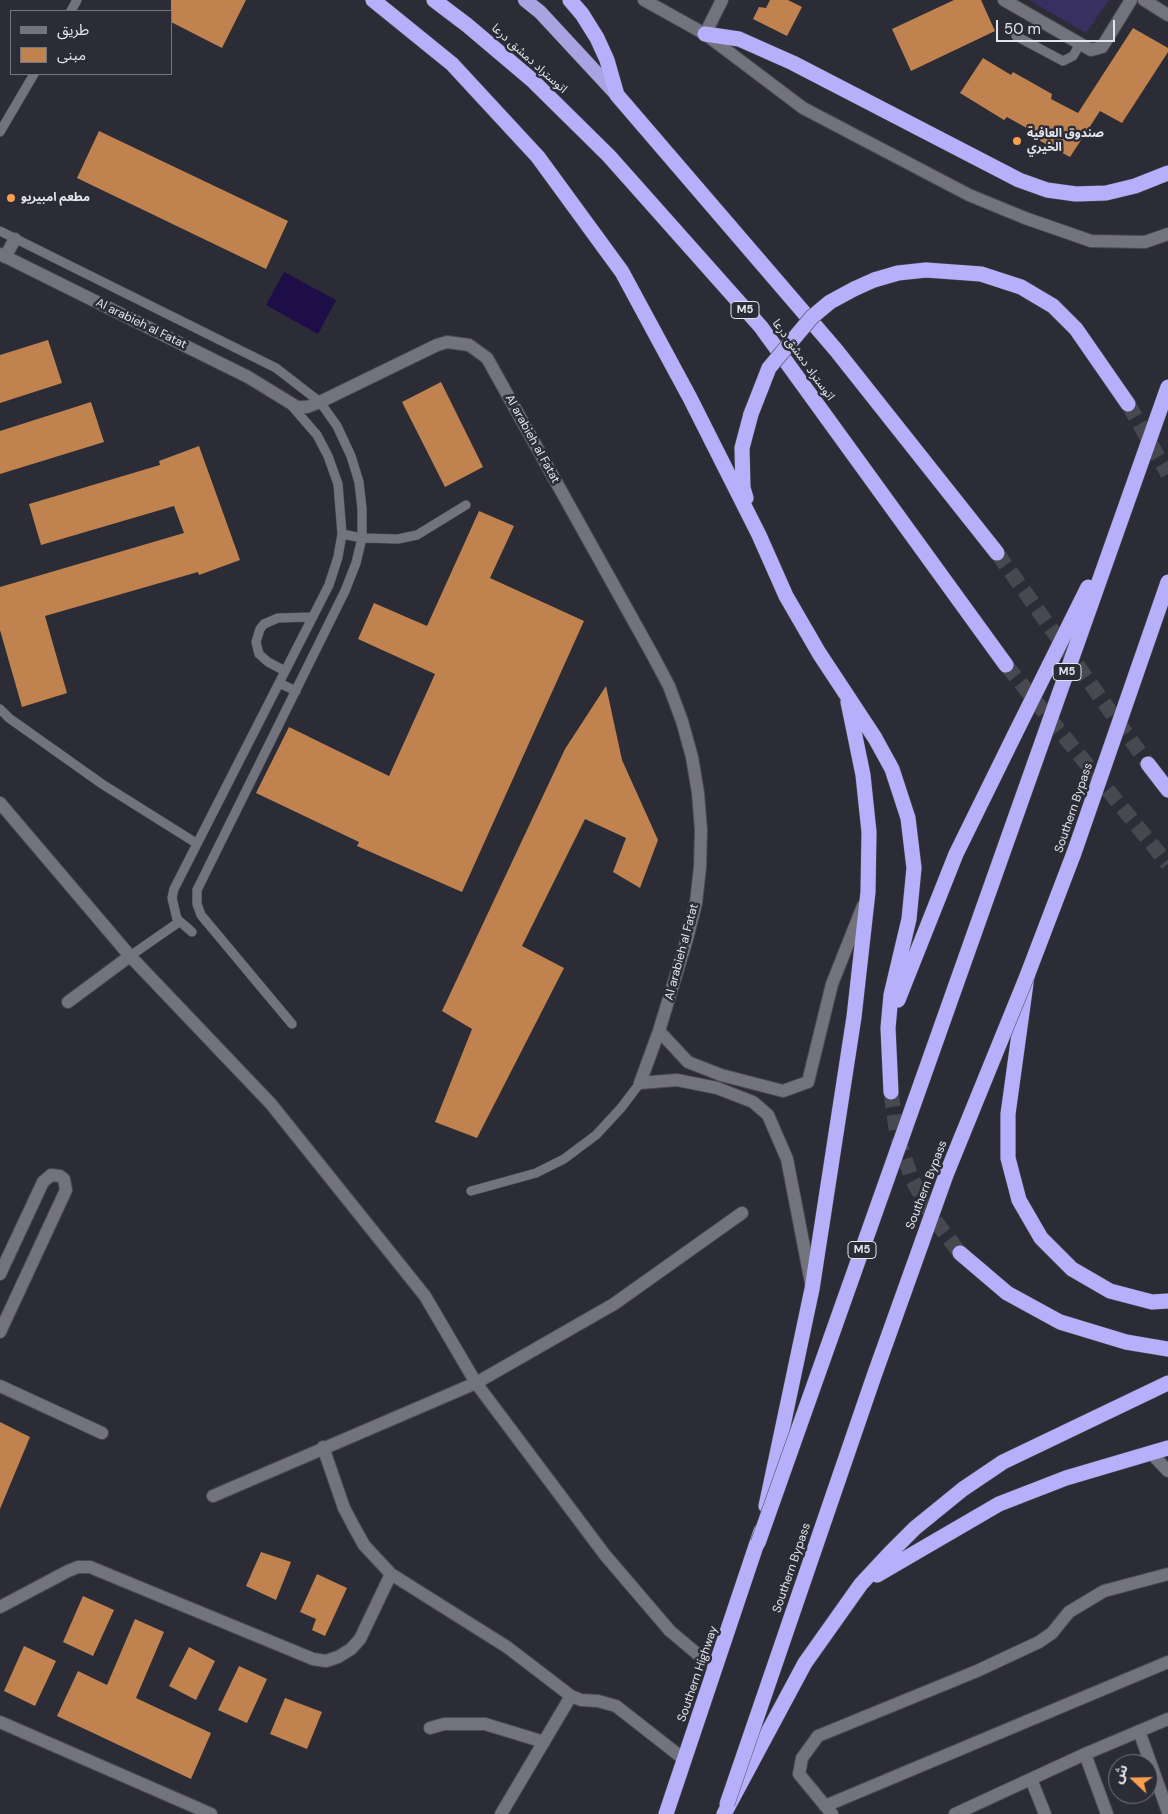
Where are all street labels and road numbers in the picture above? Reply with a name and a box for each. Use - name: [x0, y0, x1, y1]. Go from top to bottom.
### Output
- street label: اتوستراد دمشق درعا: [488, 21, 570, 97]
- street label: Al arabieh al Fatat: [93, 296, 189, 352]
- road number: M5: [731, 302, 759, 318]
- street label: اتوستراد دمشق درعا: [769, 317, 837, 403]
- street label: Al arabieh al Fatat: [502, 392, 562, 486]
- road number: M5: [1053, 664, 1081, 680]
- street label: Southern Bypass: [1052, 761, 1096, 855]
- street label: Al arabieh al Fatat: [662, 902, 702, 1002]
- street label: Southern Bypass: [903, 1139, 951, 1231]
- road number: M5: [848, 1242, 876, 1258]
- street label: Southern Bypass: [770, 1521, 814, 1615]
- street label: Southern Highway: [675, 1624, 721, 1724]

